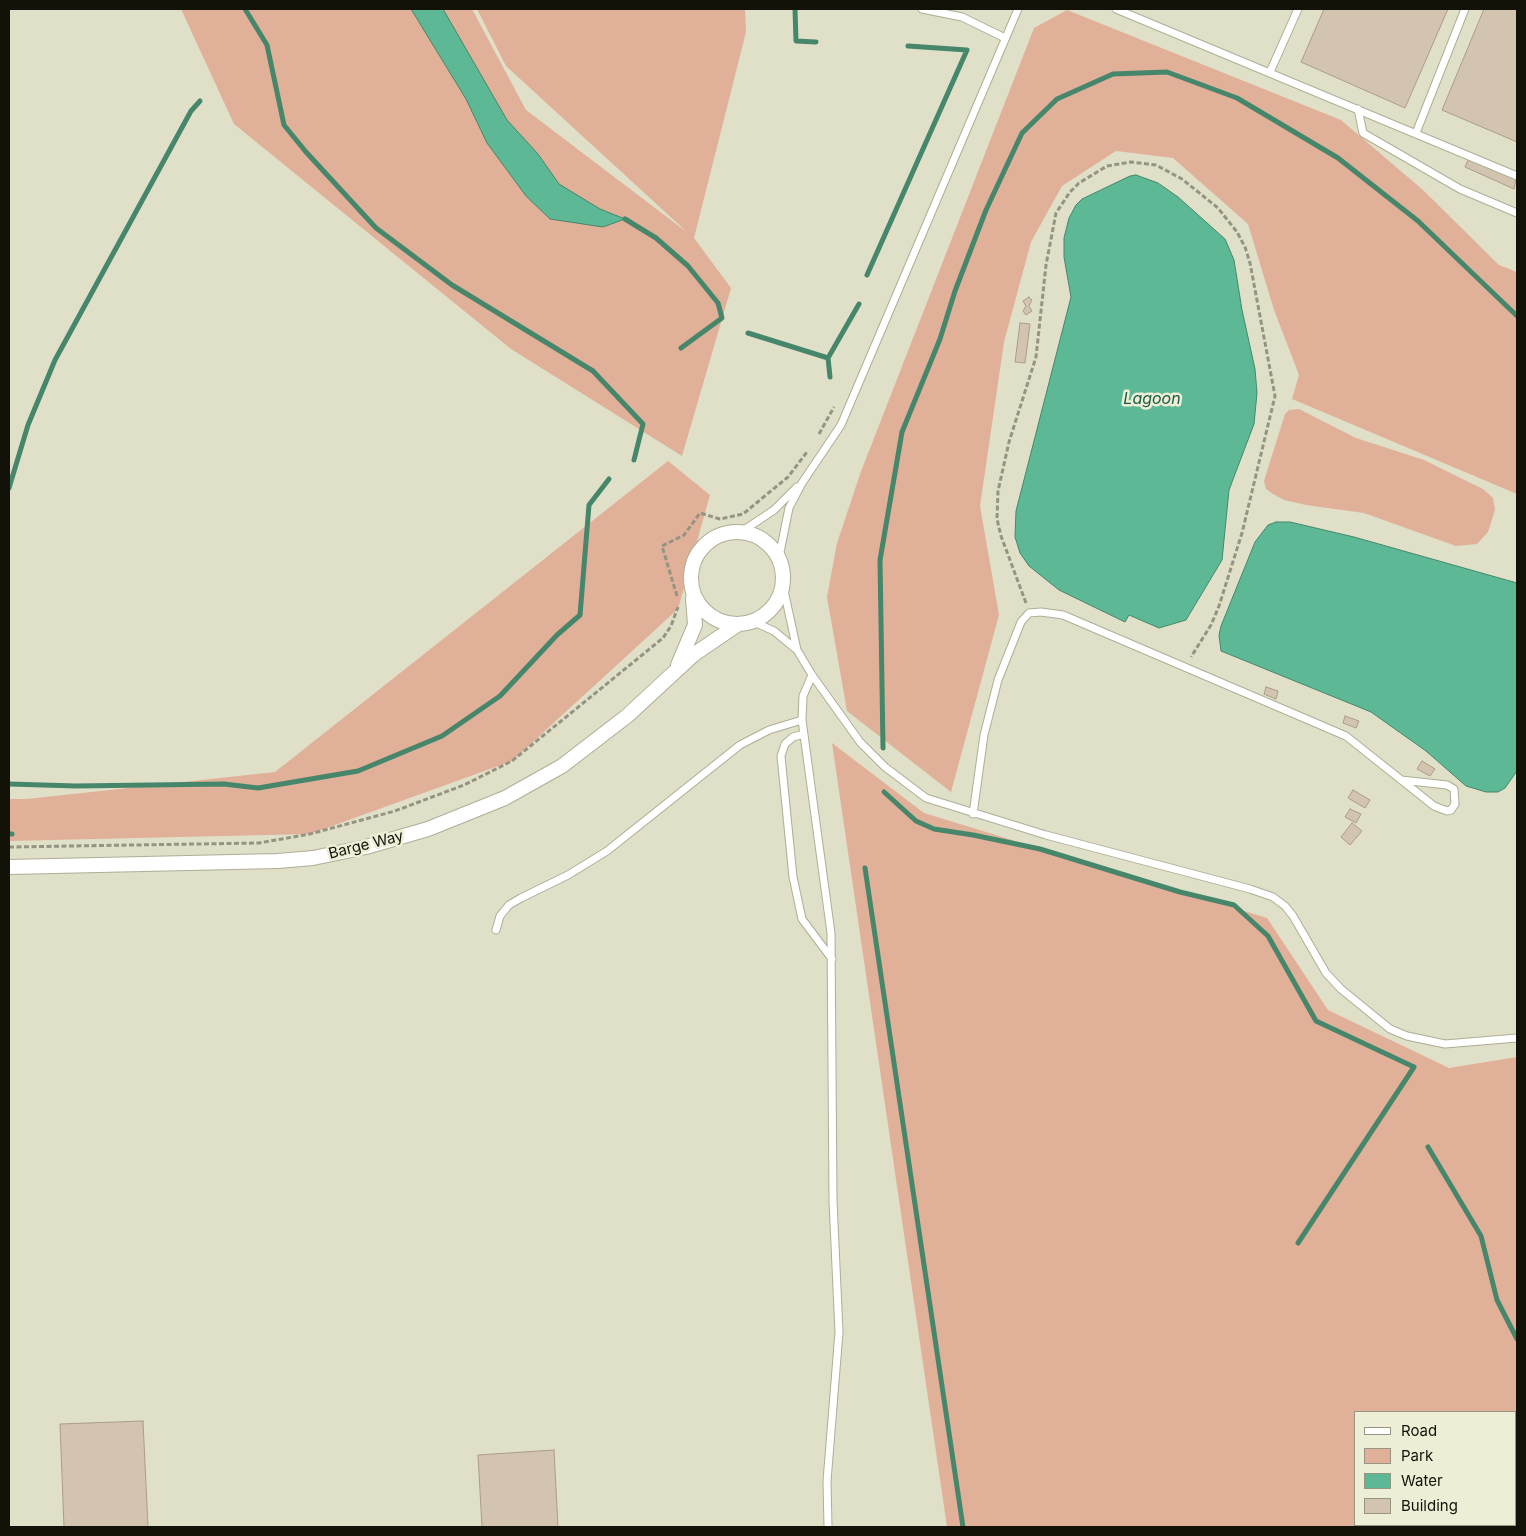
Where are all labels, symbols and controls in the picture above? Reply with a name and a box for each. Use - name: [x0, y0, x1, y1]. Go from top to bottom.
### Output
- water label: Lagoon: [1123, 389, 1181, 409]
- street label: Barge Way: [327, 827, 405, 863]
- legend: [1354, 1411, 1516, 1526]
- text: Road: [1401, 1421, 1437, 1440]
- text: Park: [1401, 1446, 1433, 1465]
- text: Water: [1401, 1471, 1443, 1490]
- text: Building: [1401, 1496, 1458, 1515]

